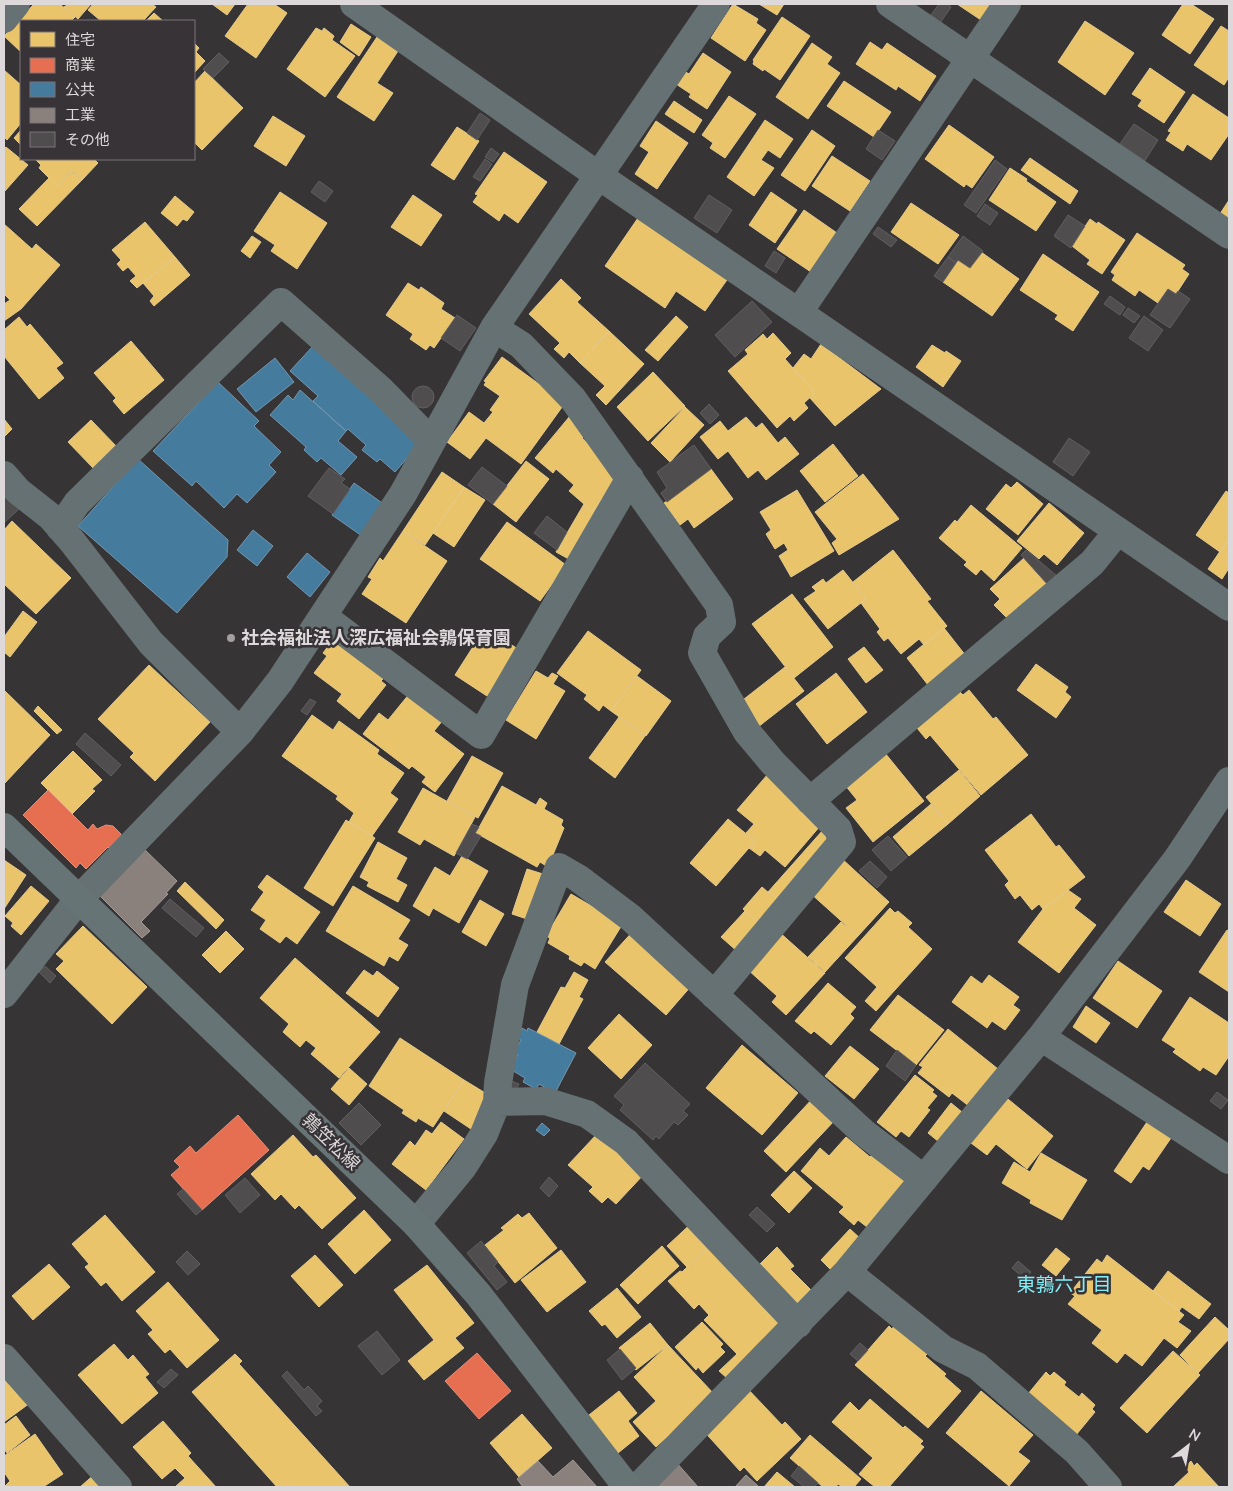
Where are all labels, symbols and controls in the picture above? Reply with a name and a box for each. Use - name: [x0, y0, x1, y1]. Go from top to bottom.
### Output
- legend: [20, 20, 195, 160]
- text: 住宅: [65, 30, 95, 50]
- text: 商業: [65, 55, 95, 75]
- text: 公共: [65, 80, 95, 100]
- text: 工業: [65, 105, 95, 125]
- text: その他: [65, 130, 110, 150]
- place label: 社会福祉法人深広福祉会鶉保育園: [241, 626, 511, 650]
- marker: 社会福祉法人深広福祉会鶉保育園: [225, 632, 237, 644]
- street label: 鶉笠松線: [297, 1108, 365, 1176]
- district label: 東鶉六丁目: [1016, 1272, 1112, 1298]
- north arrow: [1163, 1421, 1213, 1471]
- text: N: [1185, 1424, 1204, 1446]

